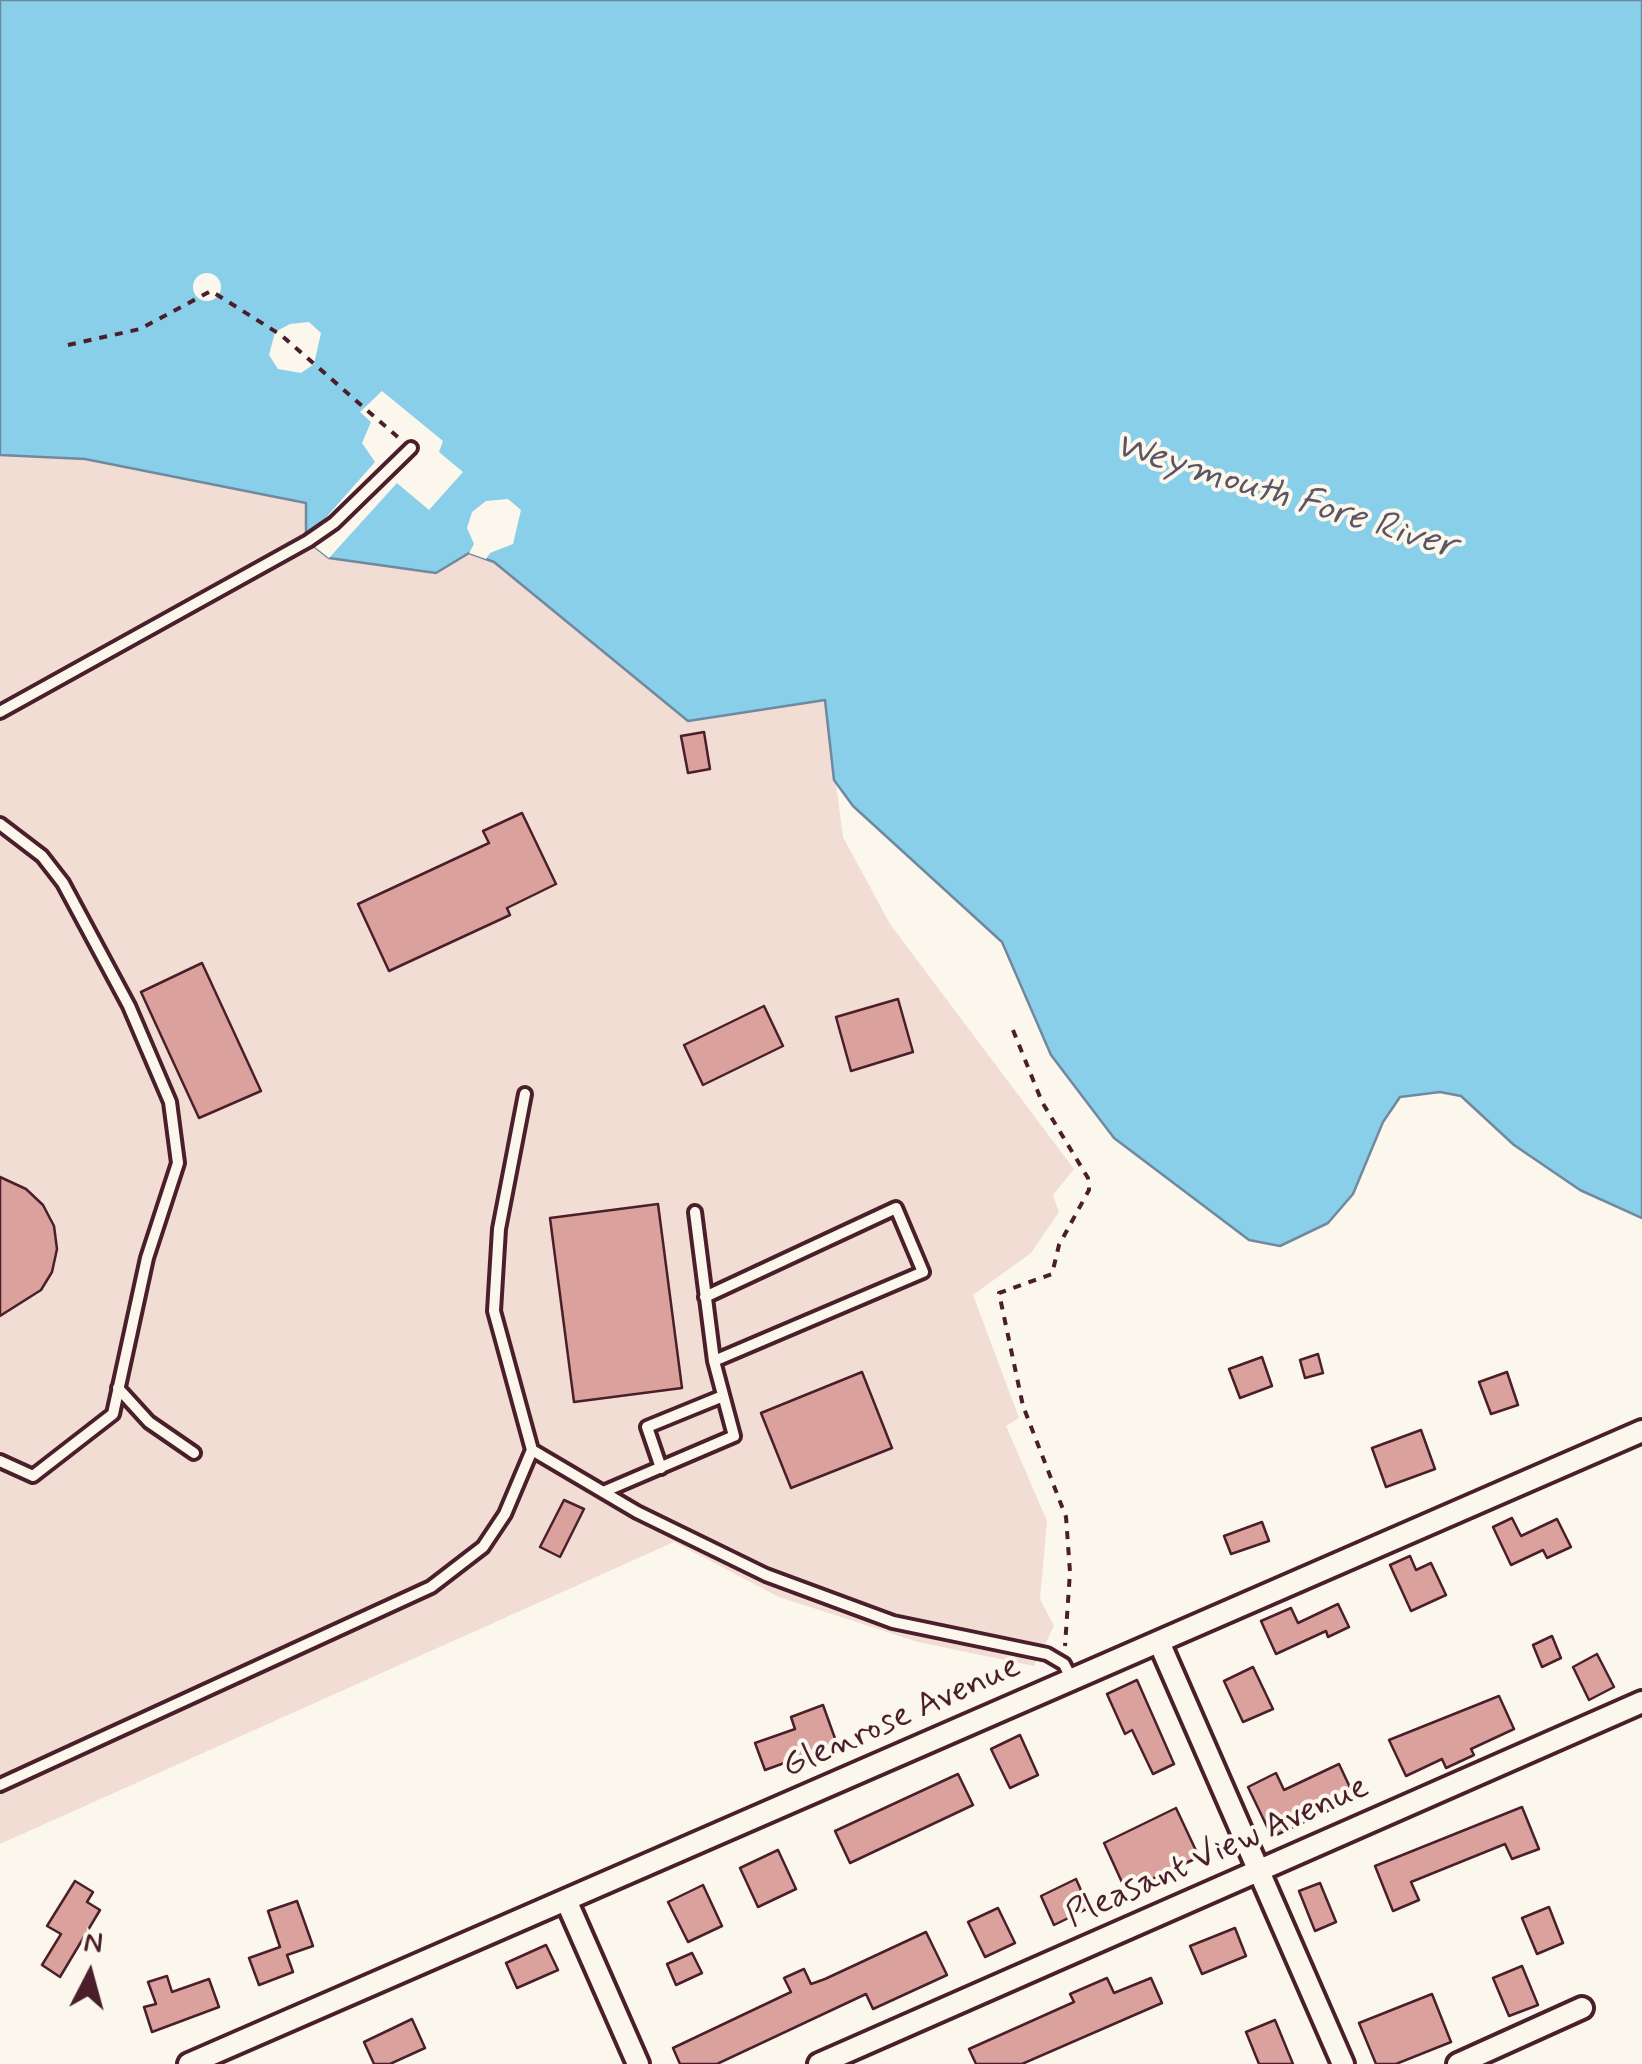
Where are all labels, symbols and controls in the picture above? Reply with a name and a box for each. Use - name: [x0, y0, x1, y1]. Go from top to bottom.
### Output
- water label: Weymouth Fore River: [1109, 424, 1461, 572]
- street label: Glenrose Avenue: [777, 1647, 1027, 1789]
- street label: Pleasant View Avenue: [1060, 1767, 1376, 1939]
- north arrow: [40, 1924, 140, 2024]
- text: N: [82, 1924, 104, 1963]

